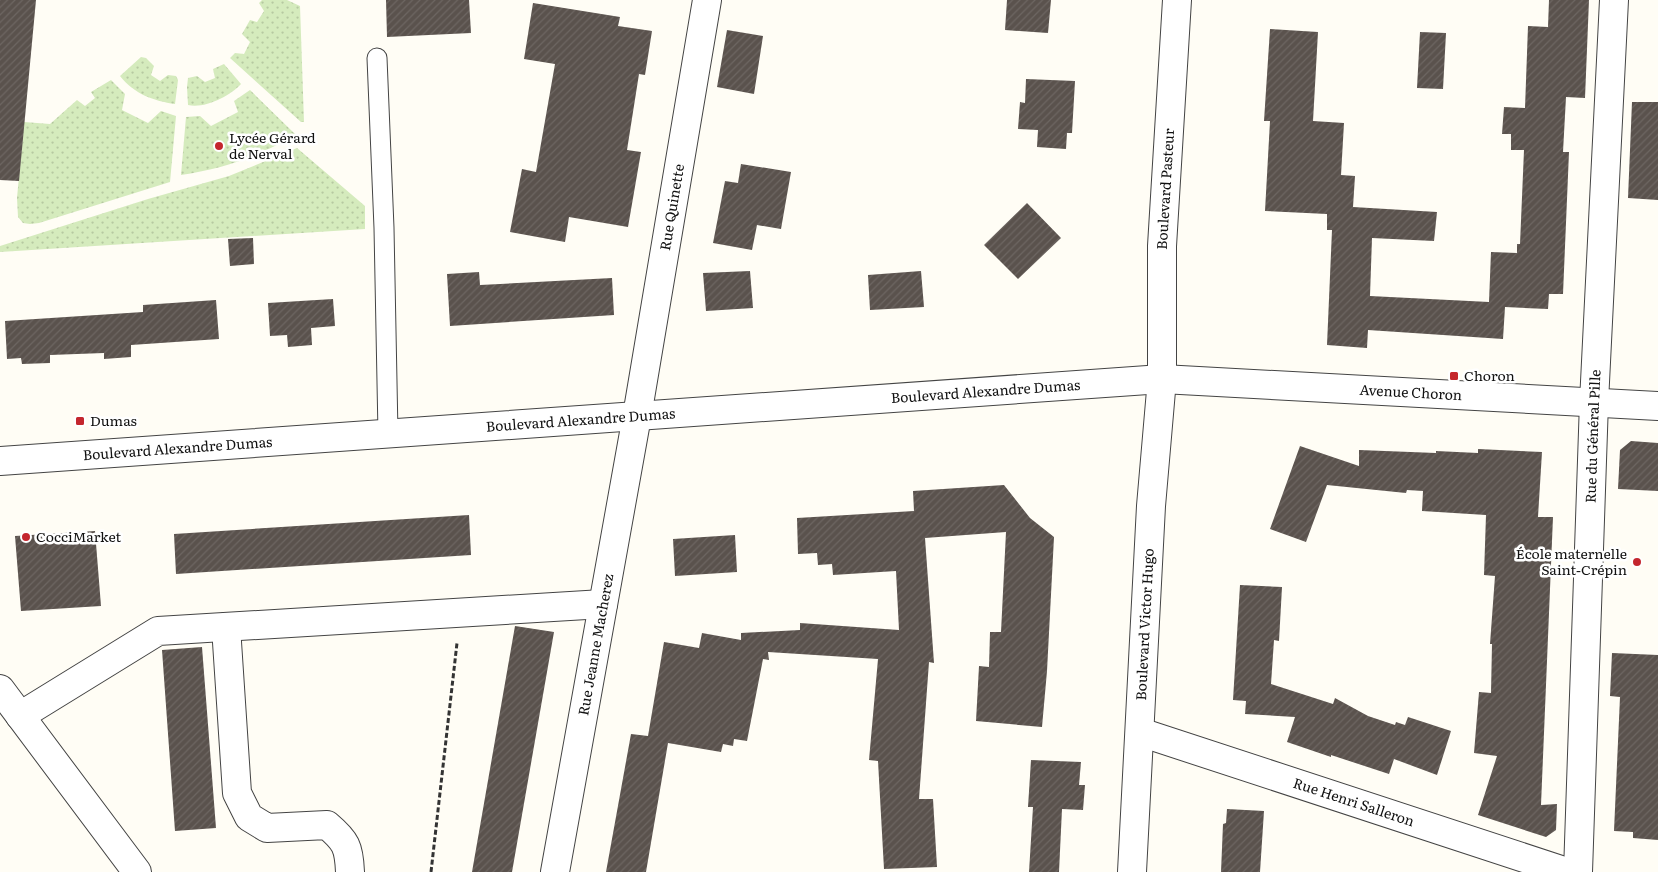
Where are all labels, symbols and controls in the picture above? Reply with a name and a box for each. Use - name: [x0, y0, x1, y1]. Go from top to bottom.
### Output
- place label: Lycée Gérard de Nerval: [229, 127, 316, 163]
- street label: Boulevard Pasteur: [1151, 127, 1178, 250]
- marker: Lycée Gérard de Nerval: [213, 140, 225, 152]
- street label: Rue Quinette: [654, 162, 688, 252]
- place label: Choron: [1464, 365, 1515, 385]
- street label: Rue du Général Pille: [1580, 369, 1605, 503]
- marker: Choron: [1448, 370, 1460, 382]
- street label: Boulevard Alexandre Dumas: [890, 374, 1081, 407]
- street label: Avenue Choron: [1359, 379, 1463, 404]
- street label: Boulevard Alexandre Dumas: [485, 402, 676, 436]
- place label: Dumas: [90, 410, 137, 430]
- marker: Dumas: [74, 415, 86, 427]
- street label: Boulevard Alexandre Dumas: [82, 431, 273, 464]
- place label: CocciMarket: [36, 526, 122, 546]
- marker: CocciMarket: [20, 531, 32, 543]
- place label: École maternelle Saint-Crépin: [1516, 543, 1627, 579]
- street label: Boulevard Victor Hugo: [1130, 548, 1158, 701]
- marker: École maternelle Saint-Crépin: [1631, 556, 1643, 568]
- street label: Rue Jeanne Macherez: [572, 572, 618, 717]
- street label: Rue Henri Salleron: [1291, 772, 1417, 830]

